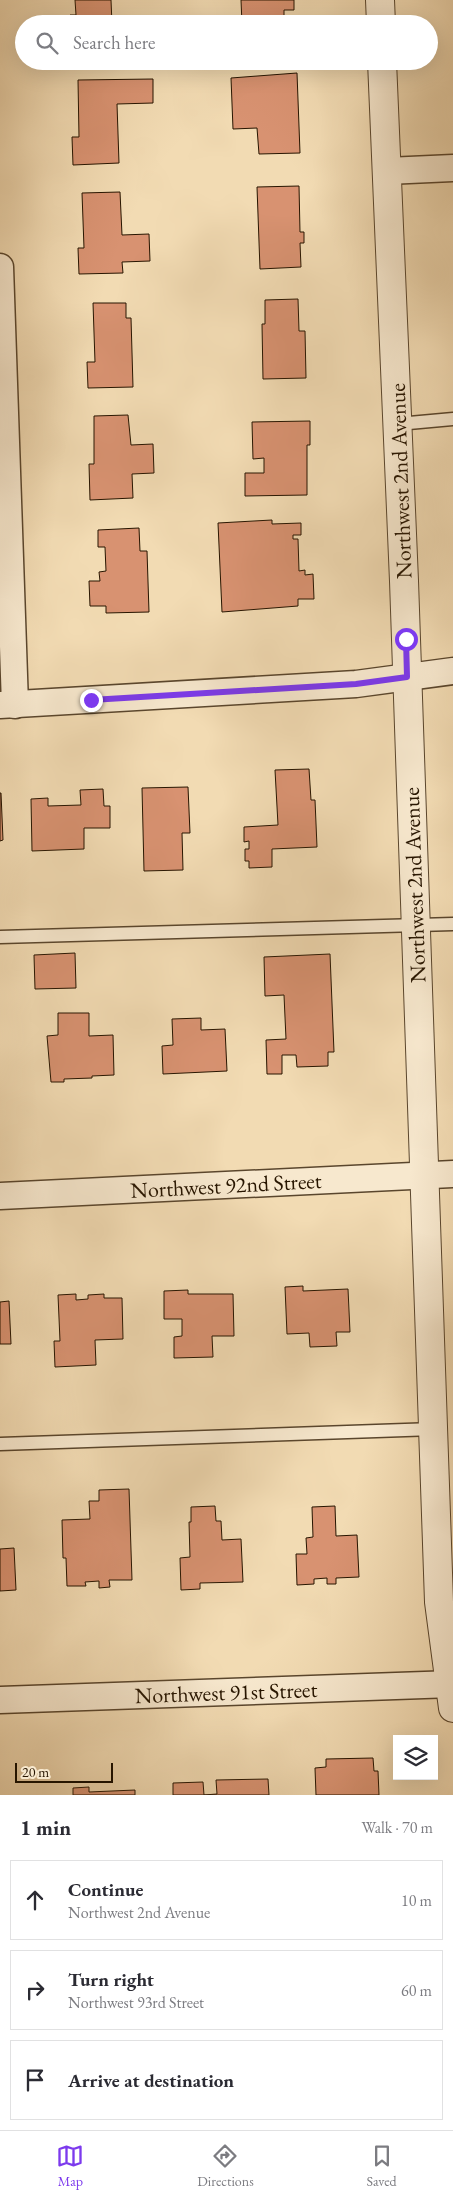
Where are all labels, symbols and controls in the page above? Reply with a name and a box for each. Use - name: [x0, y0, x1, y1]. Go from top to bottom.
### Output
- search box: [15, 15, 438, 70]
- icon: search: [33, 29, 61, 57]
- text: Search here: [73, 30, 155, 55]
- street label: Northwest 2nd Avenue: [383, 382, 418, 579]
- route start: [395, 628, 418, 651]
- route end: [80, 689, 103, 712]
- street label: Northwest 2nd Avenue: [397, 786, 432, 983]
- street label: Northwest 92nd Street: [130, 1166, 322, 1205]
- street label: Northwest 91st Street: [134, 1675, 318, 1710]
- map controls: [393, 1735, 438, 1780]
- button: layers: [393, 1735, 438, 1780]
- scale bar: [15, 1760, 112, 1783]
- text: 20 m: [22, 1763, 49, 1781]
- text: 1 min: [20, 1814, 71, 1841]
- text: Walk · 70 m: [362, 1817, 433, 1838]
- text: Continue: [68, 1877, 143, 1902]
- icon: ahead: [21, 1886, 49, 1914]
- text: 10 m: [401, 1890, 432, 1911]
- text: Northwest 2nd Avenue: [68, 1902, 210, 1923]
- text: Turn right: [68, 1967, 154, 1992]
- icon: right: [21, 1976, 49, 2004]
- text: 60 m: [401, 1980, 432, 2001]
- text: Northwest 93rd Street: [68, 1992, 204, 2013]
- icon: arrive: [21, 2066, 49, 2094]
- text: Arrive at destination: [68, 2068, 234, 2093]
- tab: Map: [56, 2142, 84, 2190]
- tab: Directions: [197, 2142, 254, 2190]
- tab: Saved: [367, 2142, 397, 2190]

